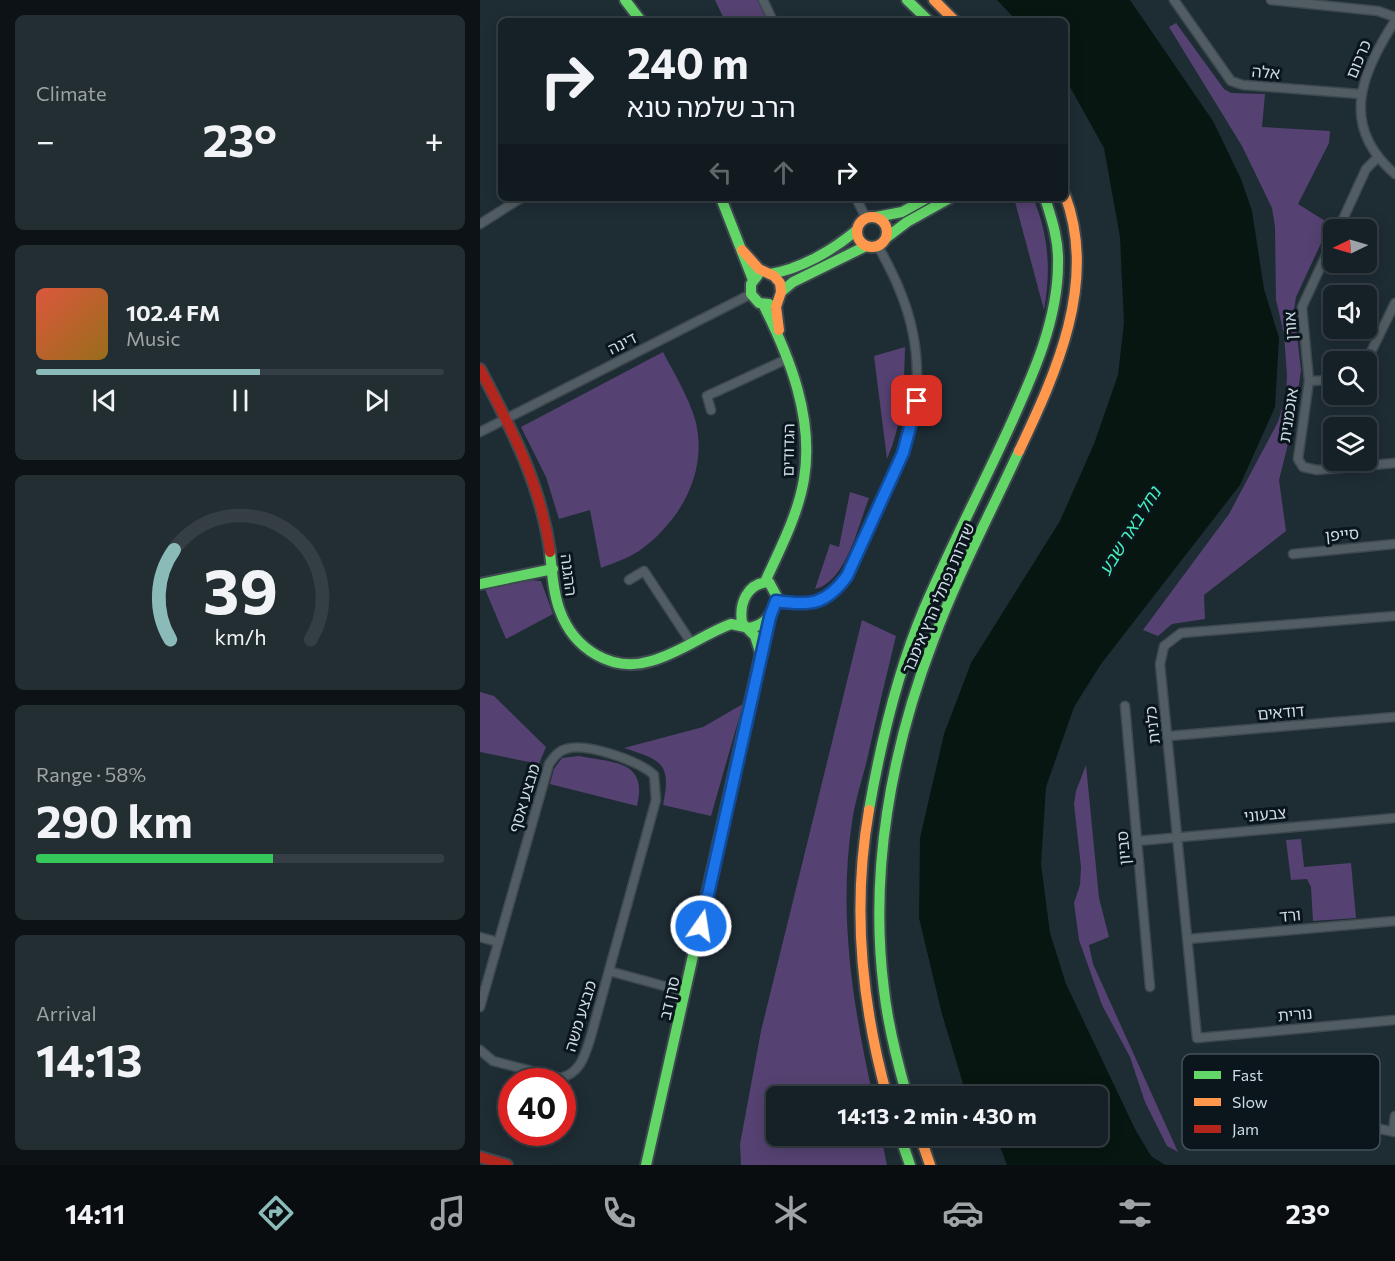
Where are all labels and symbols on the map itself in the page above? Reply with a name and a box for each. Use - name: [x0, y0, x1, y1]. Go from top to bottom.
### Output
- street label: כרכום: [1341, 37, 1374, 81]
- street label: אלה: [1251, 61, 1281, 82]
- north arrow: [1323, 219, 1377, 273]
- street label: אורן: [1279, 311, 1300, 341]
- street label: דינה: [604, 327, 640, 358]
- pin: [891, 375, 942, 426]
- street label: אוכמנית: [1274, 386, 1301, 443]
- street label: הגדודים: [778, 423, 797, 477]
- water label: נחל באר שבע: [1093, 481, 1166, 579]
- street label: שדרות נפתלי הרץ אימבר: [897, 520, 978, 676]
- street label: סייפן: [1324, 523, 1360, 544]
- street label: ההגנה: [557, 553, 581, 597]
- street label: דודאים: [1257, 700, 1306, 723]
- street label: כלנית: [1140, 705, 1163, 745]
- street label: מבצע אסף: [504, 761, 543, 835]
- street label: צבעוני: [1243, 802, 1287, 825]
- street label: סביון: [1112, 830, 1133, 866]
- position arrow: [669, 894, 733, 958]
- street label: ורד: [1278, 904, 1302, 925]
- street label: סרן דב: [654, 974, 683, 1021]
- street label: מבצע משה: [560, 978, 599, 1054]
- street label: נורית: [1277, 1003, 1313, 1024]
- legend: [1182, 1054, 1380, 1150]
- text: Fast: [1232, 1065, 1263, 1084]
- speed limit sign: 40: [498, 1068, 576, 1146]
- text: Slow: [1232, 1092, 1268, 1111]
- text: Jam: [1232, 1119, 1259, 1138]

